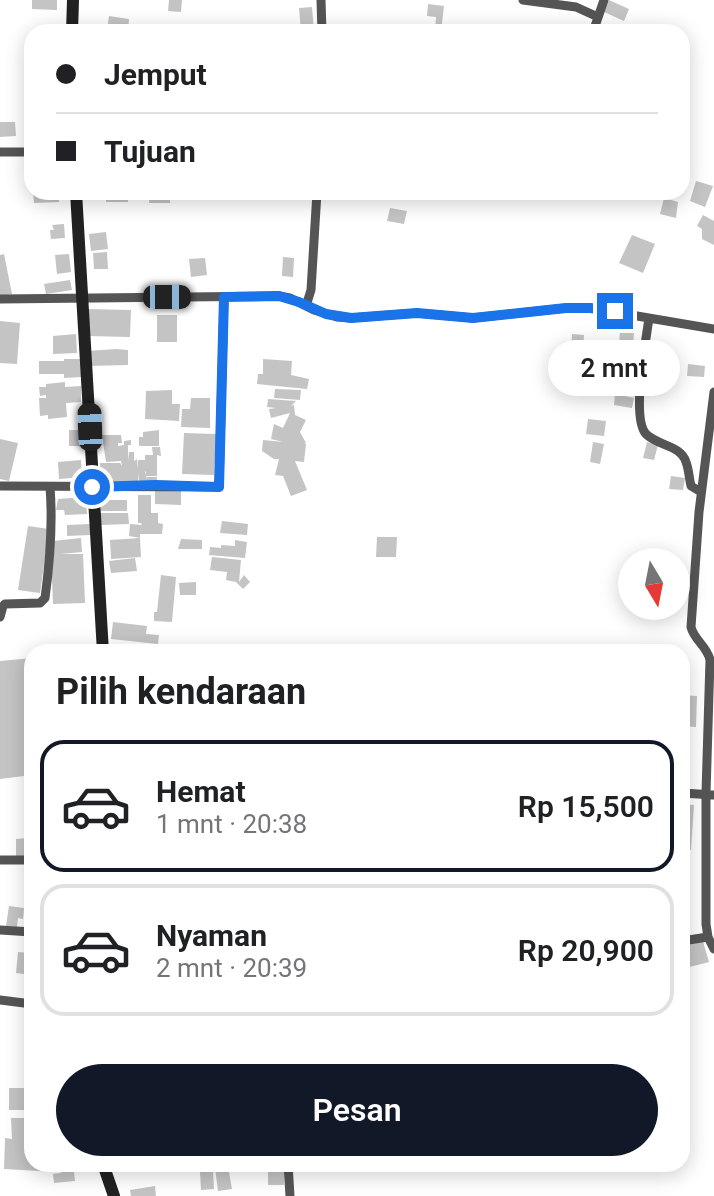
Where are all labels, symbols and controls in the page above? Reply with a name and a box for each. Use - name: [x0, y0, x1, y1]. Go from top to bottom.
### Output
- text: Jemput: [104, 57, 207, 92]
- text: Tujuan: [104, 134, 196, 169]
- car: [143, 285, 191, 309]
- route end: [597, 293, 633, 329]
- callout: 2 mnt: [549, 339, 681, 395]
- text: 2 mnt: [580, 353, 648, 383]
- car: [77, 403, 103, 451]
- route start: [74, 469, 110, 505]
- north arrow: [618, 548, 690, 620]
- map controls: [618, 548, 690, 620]
- text: Pilih kendaraan: [56, 671, 306, 713]
- icon: car: [60, 770, 132, 842]
- text: Hemat: [156, 774, 246, 809]
- text: Rp 15,500: [518, 789, 654, 824]
- text: 1 mnt · 20:38: [156, 809, 307, 839]
- icon: car: [60, 914, 132, 986]
- text: Nyaman: [156, 918, 267, 953]
- text: Rp 20,900: [518, 933, 654, 968]
- text: 2 mnt · 20:39: [156, 953, 307, 983]
- button: Pesan: [56, 1064, 658, 1156]

